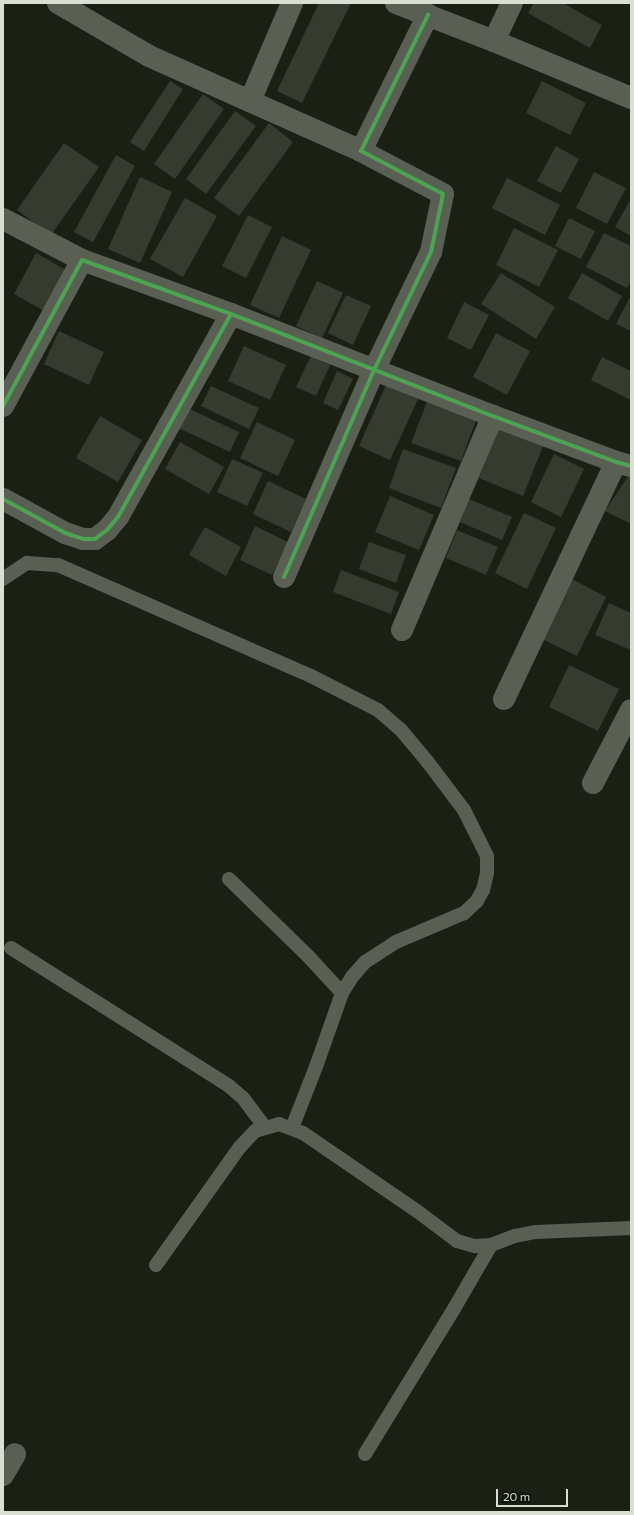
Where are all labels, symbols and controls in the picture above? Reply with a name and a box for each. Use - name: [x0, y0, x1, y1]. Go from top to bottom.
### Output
- scale bar: [498, 1481, 570, 1507]
- text: 20 m: [503, 1489, 530, 1503]

